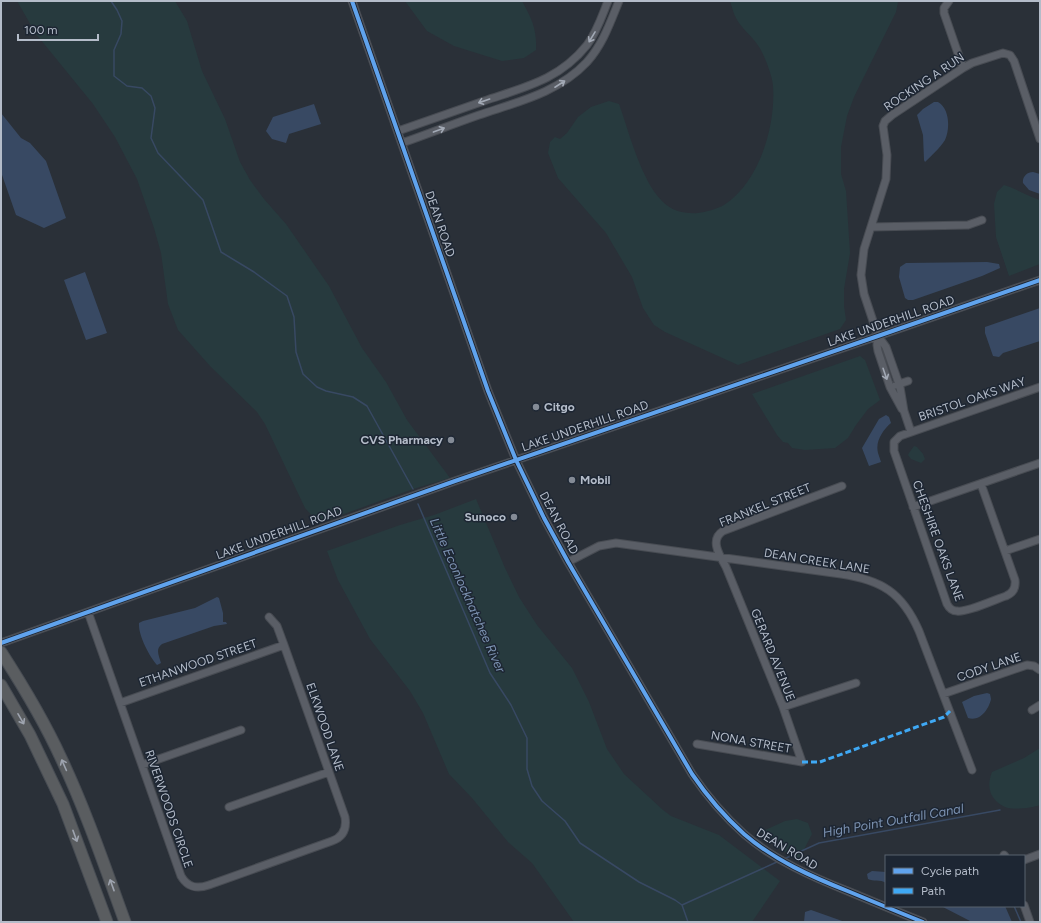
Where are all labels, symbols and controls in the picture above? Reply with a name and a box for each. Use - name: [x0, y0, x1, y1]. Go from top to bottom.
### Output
- scale bar: [18, 16, 98, 42]
- text: 100 m: [24, 23, 58, 37]
- one-way arrow: [588, 31, 596, 43]
- street label: ROCKING A RUN: [881, 50, 967, 114]
- one-way arrow: [554, 80, 565, 88]
- one-way arrow: [478, 98, 490, 106]
- one-way arrow: [432, 126, 445, 133]
- street label: DEAN ROAD: [422, 189, 458, 259]
- street label: LAKE UNDERHILL ROAD: [826, 293, 956, 349]
- one-way arrow: [882, 367, 890, 379]
- street label: BRISTOL OAKS WAY: [917, 374, 1028, 424]
- street label: LAKE UNDERHILL ROAD: [520, 398, 650, 454]
- place label: Citgo: [544, 400, 575, 414]
- marker: Citgo: [531, 402, 541, 412]
- place label: CVS Pharmacy: [360, 433, 443, 447]
- marker: CVS Pharmacy: [446, 435, 456, 445]
- place label: Mobil: [580, 473, 611, 487]
- marker: Mobil: [567, 475, 577, 485]
- street label: CHESHIRE OAKS LANE: [910, 479, 966, 603]
- street label: FRANKEL STREET: [717, 480, 813, 530]
- street label: DEAN ROAD: [537, 489, 581, 557]
- street label: LAKE UNDERHILL ROAD: [214, 504, 344, 562]
- place label: Sunoco: [465, 510, 506, 524]
- marker: Sunoco: [509, 512, 519, 522]
- water label: Little Econlockhatchee River: [427, 516, 509, 675]
- street label: DEAN CREEK LANE: [763, 546, 871, 576]
- street label: GERARD AVENUE: [748, 607, 798, 703]
- street label: ETHANWOOD STREET: [137, 636, 259, 690]
- street label: CODY LANE: [955, 649, 1023, 685]
- street label: ELKWOOD LANE: [303, 681, 347, 773]
- one-way arrow: [17, 713, 25, 725]
- street label: NONA STREET: [710, 728, 793, 756]
- street label: RIVERWOODS CIRCLE: [142, 748, 196, 870]
- one-way arrow: [60, 759, 67, 771]
- water label: High Point Outfall Canal: [821, 801, 965, 840]
- street label: DEAN ROAD: [754, 825, 820, 873]
- one-way arrow: [72, 830, 80, 842]
- legend: [885, 855, 1025, 907]
- text: Cycle path: [921, 864, 979, 878]
- one-way arrow: [108, 879, 115, 892]
- text: Path: [921, 884, 945, 898]

